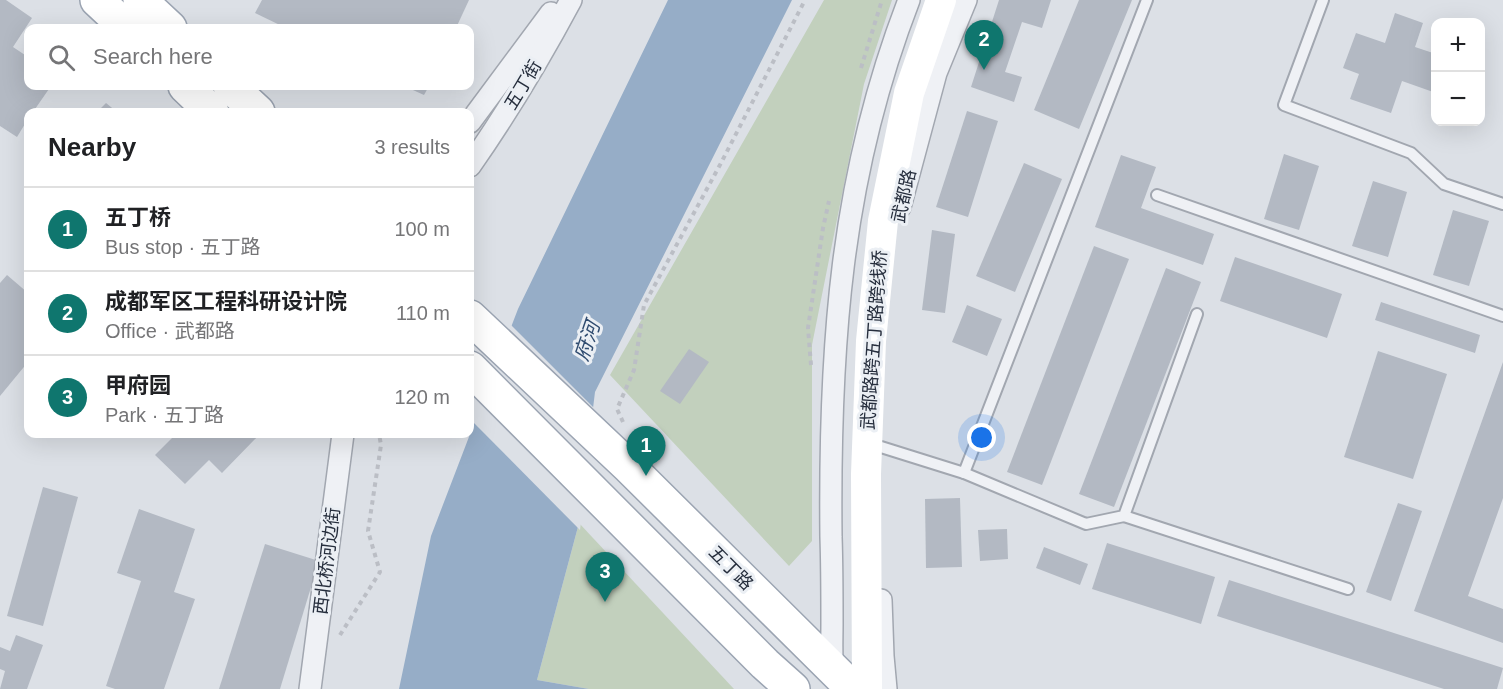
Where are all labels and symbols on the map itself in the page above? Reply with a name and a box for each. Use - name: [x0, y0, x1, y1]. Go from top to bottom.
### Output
- pin: 2: [964, 20, 1004, 70]
- street label: 五丁街: [501, 57, 545, 113]
- street label: 武都路: [888, 167, 920, 225]
- street label: 武都路跨五丁路跨线桥: [858, 250, 890, 430]
- water label: 府河: [570, 315, 605, 363]
- your location: [967, 423, 996, 452]
- pin: 1: [626, 426, 666, 476]
- street label: 西北桥河边街: [310, 506, 344, 616]
- street label: 五丁路: [705, 542, 757, 594]
- pin: 3: [586, 552, 624, 602]

